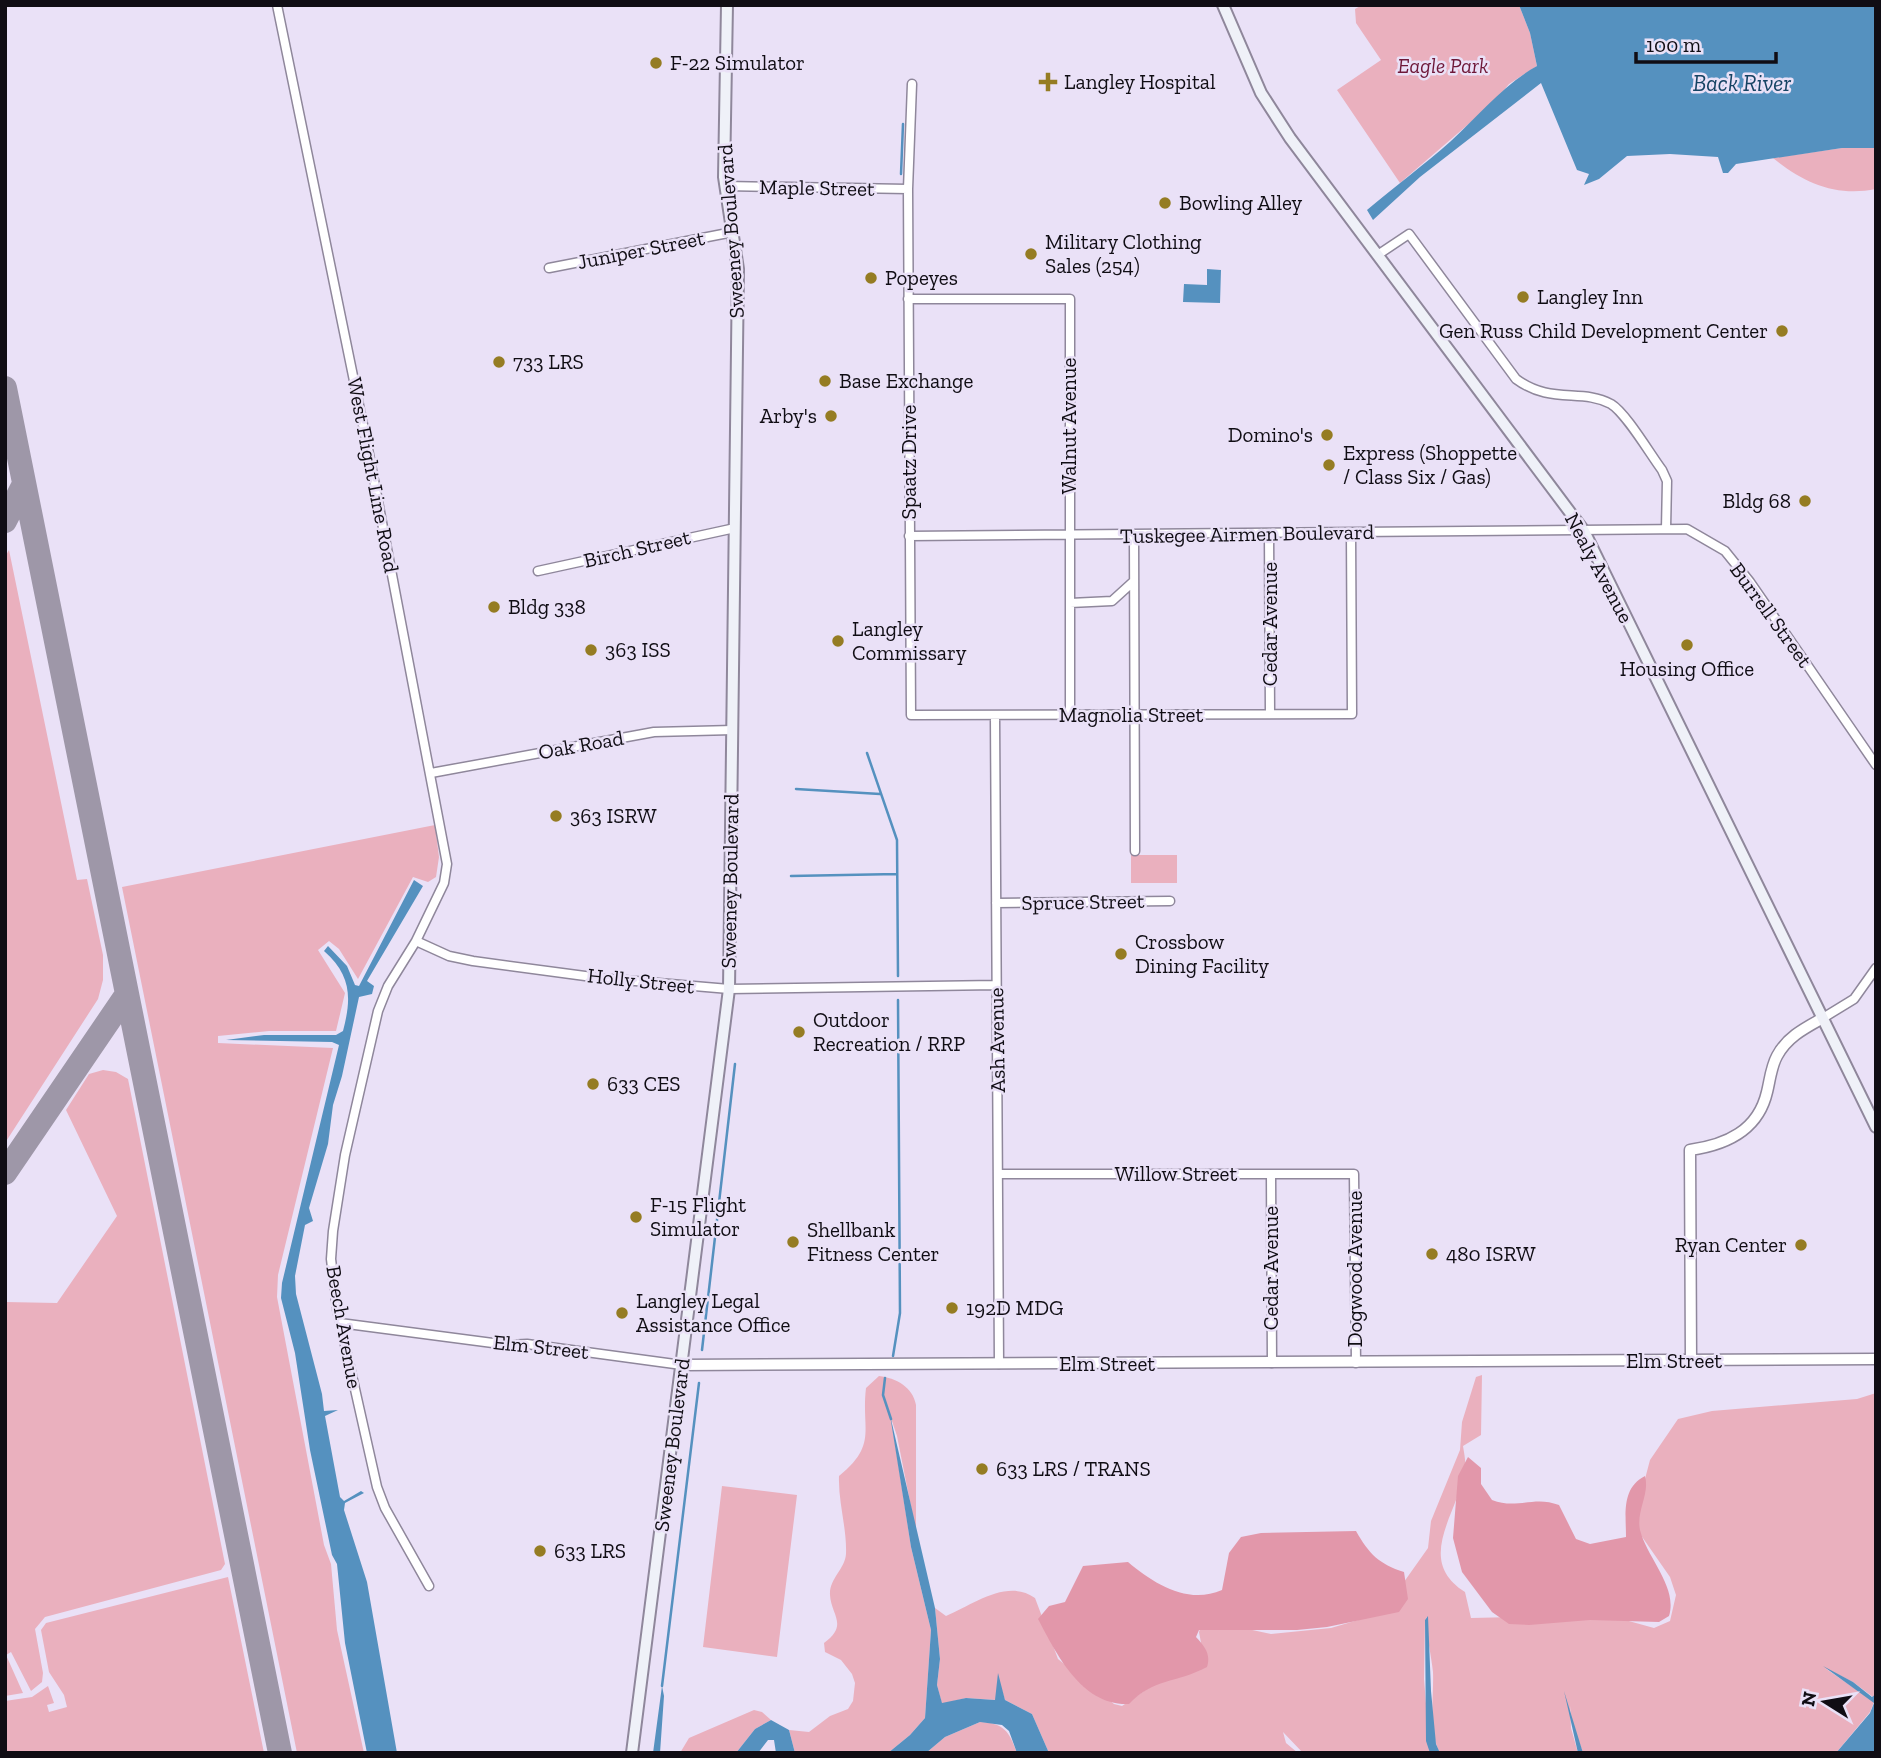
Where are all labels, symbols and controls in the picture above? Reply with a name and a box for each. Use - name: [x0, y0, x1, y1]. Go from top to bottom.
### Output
- scale bar: [1636, 21, 1776, 65]
- text: 100 m: [1646, 32, 1701, 57]
- place label: F-22 Simulator: [670, 50, 805, 75]
- park label: Eagle Park: [1398, 53, 1488, 78]
- marker: F-22 Simulator: [648, 55, 664, 71]
- place label: Langley Hospital: [1064, 69, 1216, 94]
- water label: Back River: [1693, 69, 1791, 97]
- marker: Langley Hospital: [1038, 72, 1058, 92]
- street label: Sweeney Boulevard: [712, 143, 749, 319]
- street label: Maple Street: [759, 174, 875, 201]
- place label: Bowling Alley: [1179, 190, 1303, 215]
- marker: Bowling Alley: [1157, 195, 1173, 211]
- street label: Juniper Street: [575, 225, 707, 274]
- place label: Military Clothing Sales (254): [1045, 229, 1202, 278]
- marker: Military Clothing Sales (254): [1023, 246, 1039, 262]
- place label: Popeyes: [885, 265, 958, 290]
- marker: Popeyes: [863, 270, 879, 286]
- place label: Langley Inn: [1537, 284, 1643, 309]
- marker: Langley Inn: [1515, 289, 1531, 305]
- place label: Gen Russ Child Development Center: [1439, 318, 1768, 343]
- marker: Gen Russ Child Development Center: [1774, 323, 1790, 339]
- place label: 733 LRS: [513, 349, 584, 374]
- marker: 733 LRS: [491, 354, 507, 370]
- street label: Walnut Avenue: [1056, 358, 1081, 494]
- place label: Base Exchange: [839, 368, 974, 393]
- marker: Base Exchange: [817, 373, 833, 389]
- street label: West Flight Line Road: [342, 375, 405, 575]
- place label: Arby's: [760, 403, 817, 428]
- street label: Spaatz Drive: [896, 404, 921, 519]
- marker: Arby's: [823, 408, 839, 424]
- place label: Domino's: [1228, 422, 1313, 447]
- marker: Domino's: [1319, 427, 1335, 443]
- place label: Express (Shoppette / Class Six / Gas): [1343, 440, 1517, 489]
- marker: Express (Shoppette / Class Six / Gas): [1321, 457, 1337, 473]
- place label: Bldg 68: [1723, 488, 1791, 513]
- marker: Bldg 68: [1797, 493, 1813, 509]
- street label: Nealy Avenue: [1560, 508, 1639, 627]
- street label: Tuskegee Airmen Boulevard: [1120, 519, 1375, 548]
- street label: Birch Street: [581, 524, 693, 573]
- street label: Burrell Street: [1725, 558, 1818, 672]
- street label: Cedar Avenue: [1257, 562, 1282, 686]
- place label: Bldg 338: [508, 594, 586, 619]
- marker: Bldg 338: [486, 599, 502, 615]
- place label: Langley Commissary: [852, 616, 967, 665]
- marker: Langley Commissary: [830, 633, 846, 649]
- place label: 363 ISS: [605, 637, 671, 662]
- marker: Housing Office: [1679, 637, 1695, 653]
- marker: 363 ISS: [583, 642, 599, 658]
- place label: Housing Office: [1620, 656, 1754, 681]
- street label: Magnolia Street: [1059, 702, 1203, 727]
- street label: Oak Road: [536, 725, 626, 764]
- street label: Sweeney Boulevard: [715, 793, 744, 969]
- place label: 363 ISRW: [570, 803, 657, 828]
- marker: 363 ISRW: [548, 808, 564, 824]
- street label: Spruce Street: [1021, 888, 1145, 915]
- place label: Crossbow Dining Facility: [1135, 929, 1269, 978]
- marker: Crossbow Dining Facility: [1113, 946, 1129, 962]
- street label: Holly Street: [586, 962, 696, 999]
- street label: Ash Avenue: [983, 987, 1010, 1093]
- place label: Outdoor Recreation / RRP: [813, 1007, 965, 1056]
- marker: Outdoor Recreation / RRP: [791, 1024, 807, 1040]
- place label: 633 CES: [607, 1071, 681, 1096]
- marker: 633 CES: [585, 1076, 601, 1092]
- street label: Willow Street: [1115, 1161, 1237, 1186]
- street label: Dogwood Avenue: [1342, 1191, 1367, 1347]
- place label: F-15 Flight Simulator: [650, 1192, 746, 1241]
- street label: Cedar Avenue: [1258, 1206, 1283, 1330]
- marker: F-15 Flight Simulator: [628, 1209, 644, 1225]
- place label: Shellbank Fitness Center: [807, 1217, 939, 1266]
- place label: Ryan Center: [1675, 1232, 1787, 1257]
- marker: Shellbank Fitness Center: [785, 1234, 801, 1250]
- marker: Ryan Center: [1793, 1237, 1809, 1253]
- place label: 480 ISRW: [1446, 1241, 1536, 1266]
- marker: 480 ISRW: [1424, 1246, 1440, 1262]
- street label: Beech Avenue: [321, 1264, 368, 1390]
- place label: Langley Legal Assistance Office: [636, 1288, 791, 1337]
- place label: 192D MDG: [966, 1295, 1063, 1320]
- marker: 192D MDG: [944, 1300, 960, 1316]
- marker: Langley Legal Assistance Office: [614, 1305, 630, 1321]
- street label: Elm Street: [492, 1329, 590, 1364]
- street label: Elm Street: [1626, 1348, 1722, 1373]
- street label: Elm Street: [1059, 1351, 1155, 1376]
- street label: Sweeney Boulevard: [648, 1356, 695, 1533]
- place label: 633 LRS / TRANS: [996, 1456, 1151, 1481]
- marker: 633 LRS / TRANS: [974, 1461, 990, 1477]
- place label: 633 LRS: [554, 1538, 626, 1563]
- marker: 633 LRS: [532, 1543, 548, 1559]
- north arrow: [1790, 1667, 1860, 1737]
- text: N: [1796, 1690, 1821, 1708]

